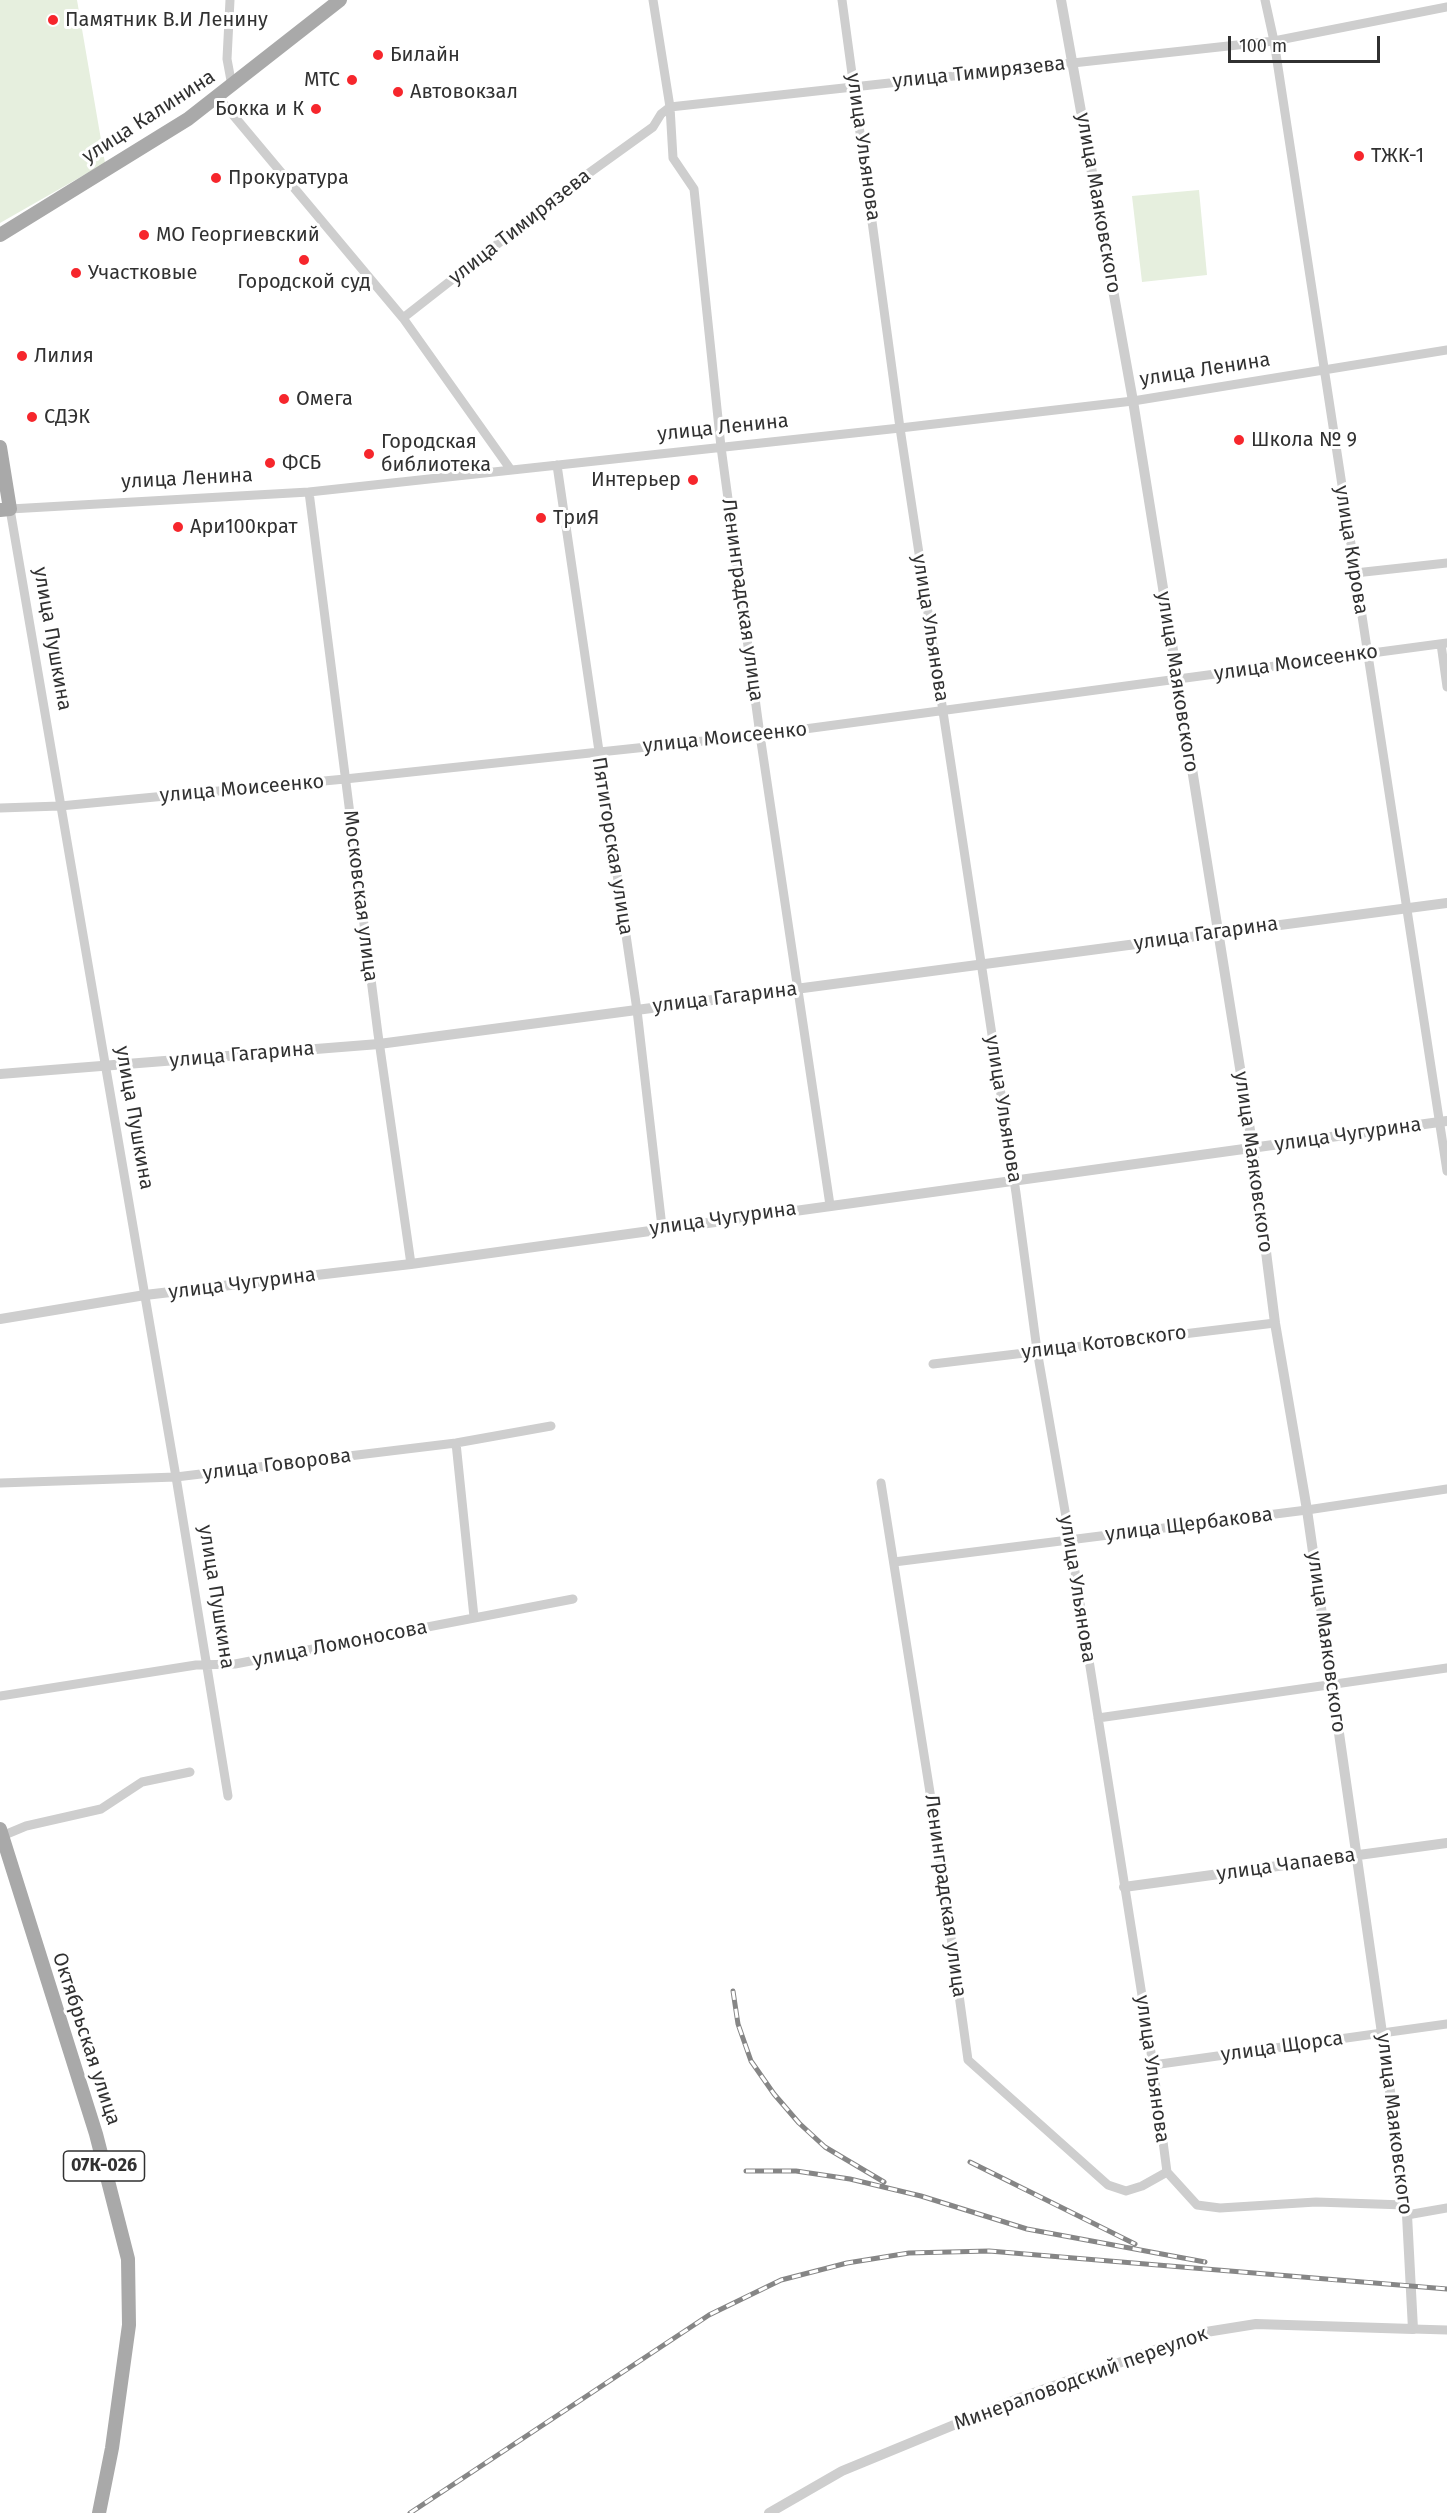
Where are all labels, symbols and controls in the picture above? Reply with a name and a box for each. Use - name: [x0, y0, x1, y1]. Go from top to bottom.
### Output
- place label: Памятник В.И Ленину: [65, 8, 268, 32]
- marker: Памятник В.И Ленину: [46, 13, 60, 27]
- scale bar: [1231, 24, 1382, 62]
- text: 100 m: [1239, 35, 1287, 57]
- place label: Билайн: [390, 43, 460, 67]
- marker: Билайн: [371, 48, 385, 62]
- street label: улица Тимирязева: [891, 52, 1067, 94]
- street label: улица Калинина: [78, 65, 220, 169]
- place label: МТС: [304, 68, 340, 92]
- street label: улица Ульянова: [841, 72, 885, 222]
- marker: МТС: [345, 73, 359, 87]
- place label: Автовокзал: [410, 80, 518, 104]
- marker: Автовокзал: [391, 85, 405, 99]
- place label: Бокка и К: [215, 97, 304, 121]
- marker: Бокка и К: [309, 102, 323, 116]
- street label: улица Маяковского: [1070, 111, 1126, 295]
- place label: ТЖК-1: [1371, 144, 1424, 168]
- marker: ТЖК-1: [1352, 149, 1366, 163]
- street label: улица Тимирязева: [444, 164, 596, 290]
- place label: Прокуратура: [228, 166, 349, 190]
- marker: Прокуратура: [209, 171, 223, 185]
- place label: МО Георгиевский: [156, 223, 320, 247]
- marker: МО Георгиевский: [137, 228, 151, 242]
- marker: Городской суд: [297, 253, 311, 267]
- place label: Участковые: [88, 261, 197, 285]
- marker: Участковые: [69, 266, 83, 280]
- place label: Городской суд: [237, 270, 371, 294]
- place label: Лилия: [34, 344, 94, 368]
- street label: улица Ленина: [1138, 348, 1272, 392]
- marker: Лилия: [15, 349, 29, 363]
- place label: Омега: [296, 387, 353, 411]
- marker: Омега: [277, 392, 291, 406]
- place label: СДЭК: [44, 405, 90, 429]
- street label: улица Ленина: [656, 409, 790, 447]
- marker: СДЭК: [25, 410, 39, 424]
- place label: Школа № 9: [1251, 428, 1357, 452]
- place label: Городская библиотека: [381, 430, 491, 477]
- marker: Школа № 9: [1232, 433, 1246, 447]
- marker: Городская библиотека: [362, 447, 376, 461]
- place label: ФСБ: [282, 451, 321, 475]
- marker: ФСБ: [263, 456, 277, 470]
- street label: улица Ленина: [121, 464, 253, 494]
- place label: Интерьер: [591, 468, 681, 492]
- marker: Интерьер: [686, 473, 700, 487]
- street label: улица Кирова: [1329, 484, 1373, 616]
- street label: Ленинградская улица: [716, 497, 768, 703]
- place label: ТриЯ: [553, 506, 599, 530]
- marker: ТриЯ: [534, 511, 548, 525]
- place label: Ари100крат: [190, 515, 297, 539]
- marker: Ари100крат: [171, 520, 185, 534]
- street label: улица Ульянова: [906, 552, 954, 704]
- street label: улица Пушкина: [28, 565, 76, 713]
- street label: улица Маяковского: [1151, 590, 1203, 774]
- street label: улица Моисеенко: [1213, 640, 1379, 686]
- street label: улица Моисеенко: [642, 717, 808, 759]
- street label: Пятигорская улица: [586, 755, 638, 937]
- street label: улица Моисеенко: [159, 770, 325, 808]
- street label: Московская улица: [338, 809, 382, 983]
- street label: улица Гагарина: [1132, 912, 1280, 956]
- street label: улица Гагарина: [651, 977, 799, 1019]
- street label: улица Ульянова: [979, 1033, 1027, 1185]
- street label: улица Гагарина: [169, 1037, 315, 1073]
- street label: улица Пушкина: [110, 1044, 158, 1192]
- street label: улица Маяковского: [1228, 1070, 1278, 1254]
- street label: улица Чугурина: [1273, 1113, 1423, 1157]
- street label: улица Чугурина: [648, 1197, 798, 1241]
- street label: улица Чугурина: [167, 1263, 317, 1305]
- street label: улица Котовского: [1020, 1321, 1188, 1365]
- street label: улица Говорова: [201, 1444, 353, 1486]
- street label: улица Щербакова: [1104, 1503, 1274, 1547]
- street label: улица Ульянова: [1053, 1513, 1101, 1665]
- street label: улица Пушкина: [193, 1523, 239, 1671]
- street label: улица Маяковского: [1301, 1550, 1351, 1734]
- street label: улица Ломоносова: [251, 1615, 429, 1673]
- street label: Ленинградская улица: [919, 1793, 971, 1999]
- street label: улица Чапаева: [1215, 1843, 1357, 1887]
- street label: Октябрьская улица: [47, 1950, 125, 2128]
- street label: улица Ульянова: [1130, 1994, 1174, 2144]
- street label: улица Щорса: [1219, 2027, 1345, 2067]
- street label: улица Маяковского: [1371, 2032, 1417, 2216]
- road number: 07К-026: [63, 2151, 144, 2181]
- street label: Минераловодский переулок: [951, 2322, 1211, 2436]

